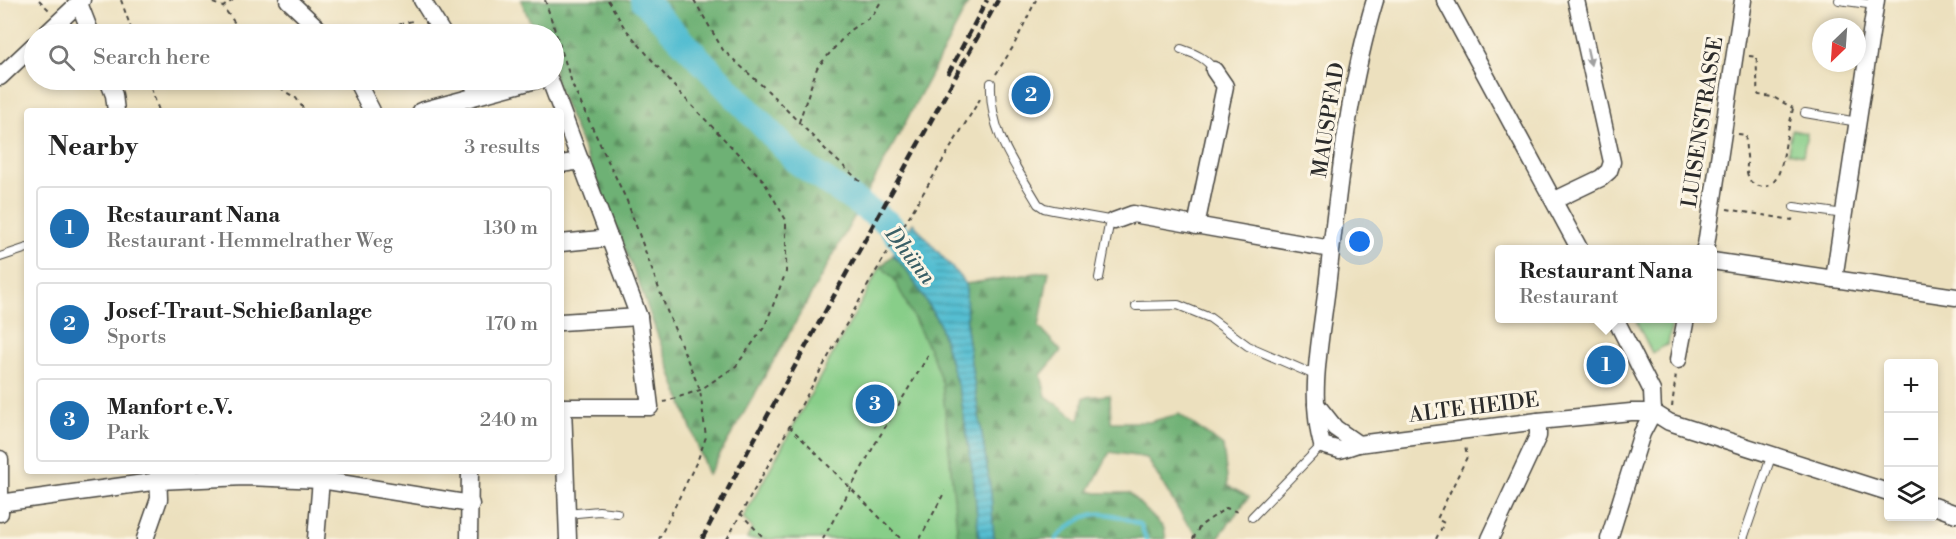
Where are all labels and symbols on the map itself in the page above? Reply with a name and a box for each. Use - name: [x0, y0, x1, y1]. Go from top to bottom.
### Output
- north arrow: [1812, 18, 1866, 72]
- street label: LUISENSTRASSE: [1677, 35, 1729, 210]
- one-way arrow: [1585, 48, 1594, 67]
- street label: MAUSPFAD: [1307, 61, 1351, 180]
- pin: 2: [1012, 72, 1050, 118]
- water label: Dhünn: [878, 221, 941, 291]
- your location: [1345, 227, 1374, 256]
- pin: 1: [1586, 342, 1626, 388]
- pin: 3: [856, 382, 894, 426]
- street label: ALTE HEIDE: [1407, 387, 1541, 429]

